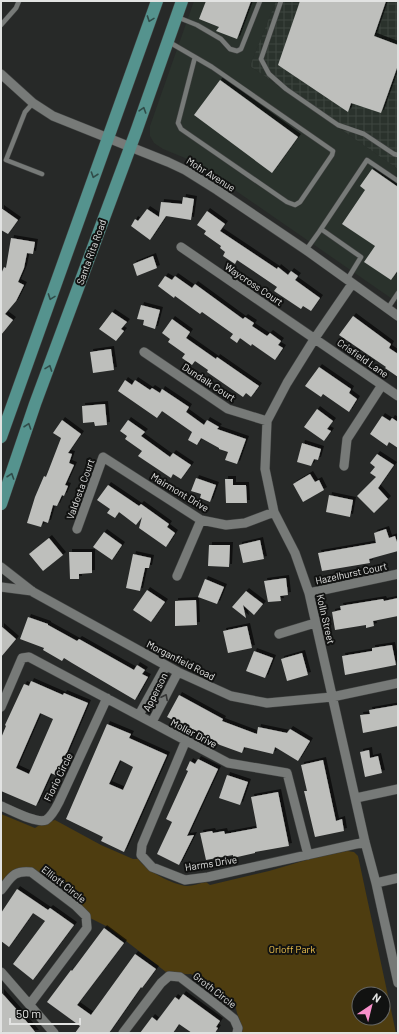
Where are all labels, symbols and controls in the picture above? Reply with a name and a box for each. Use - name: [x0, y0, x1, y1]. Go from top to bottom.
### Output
- one-way arrow: [147, 15, 155, 22]
- one-way arrow: [139, 107, 147, 114]
- street label: Mohr Avenue: [184, 154, 238, 194]
- one-way arrow: [91, 171, 99, 178]
- street label: Santa Rita Road: [74, 218, 108, 286]
- street label: Waycross Court: [223, 260, 286, 308]
- one-way arrow: [47, 294, 56, 301]
- street label: Crisfield Lane: [335, 336, 391, 380]
- street label: Dundalk Court: [180, 360, 238, 404]
- one-way arrow: [44, 364, 52, 371]
- one-way arrow: [23, 422, 32, 429]
- street label: Valdosta Court: [63, 457, 97, 521]
- street label: Mairmont Drive: [149, 470, 211, 514]
- one-way arrow: [6, 472, 14, 479]
- street label: Hazelhurst Court: [314, 559, 388, 586]
- street label: Kolln Street: [314, 593, 338, 645]
- street label: Morganfield Road: [145, 638, 217, 682]
- street label: Apperson: [140, 671, 170, 713]
- one-way arrow: [160, 694, 168, 702]
- street label: Moller Drive: [169, 716, 219, 750]
- street label: Fiorio Circle: [41, 751, 75, 803]
- street label: Harms Drive: [184, 853, 238, 873]
- street label: Elliott Circle: [39, 863, 89, 905]
- park label: Orloff Park: [269, 943, 315, 955]
- street label: Groth Circle: [191, 970, 239, 1010]
- north arrow: [351, 986, 391, 1026]
- text: N: [370, 990, 384, 1005]
- scale bar: [10, 1000, 80, 1026]
- text: 50 m: [16, 1006, 41, 1020]

